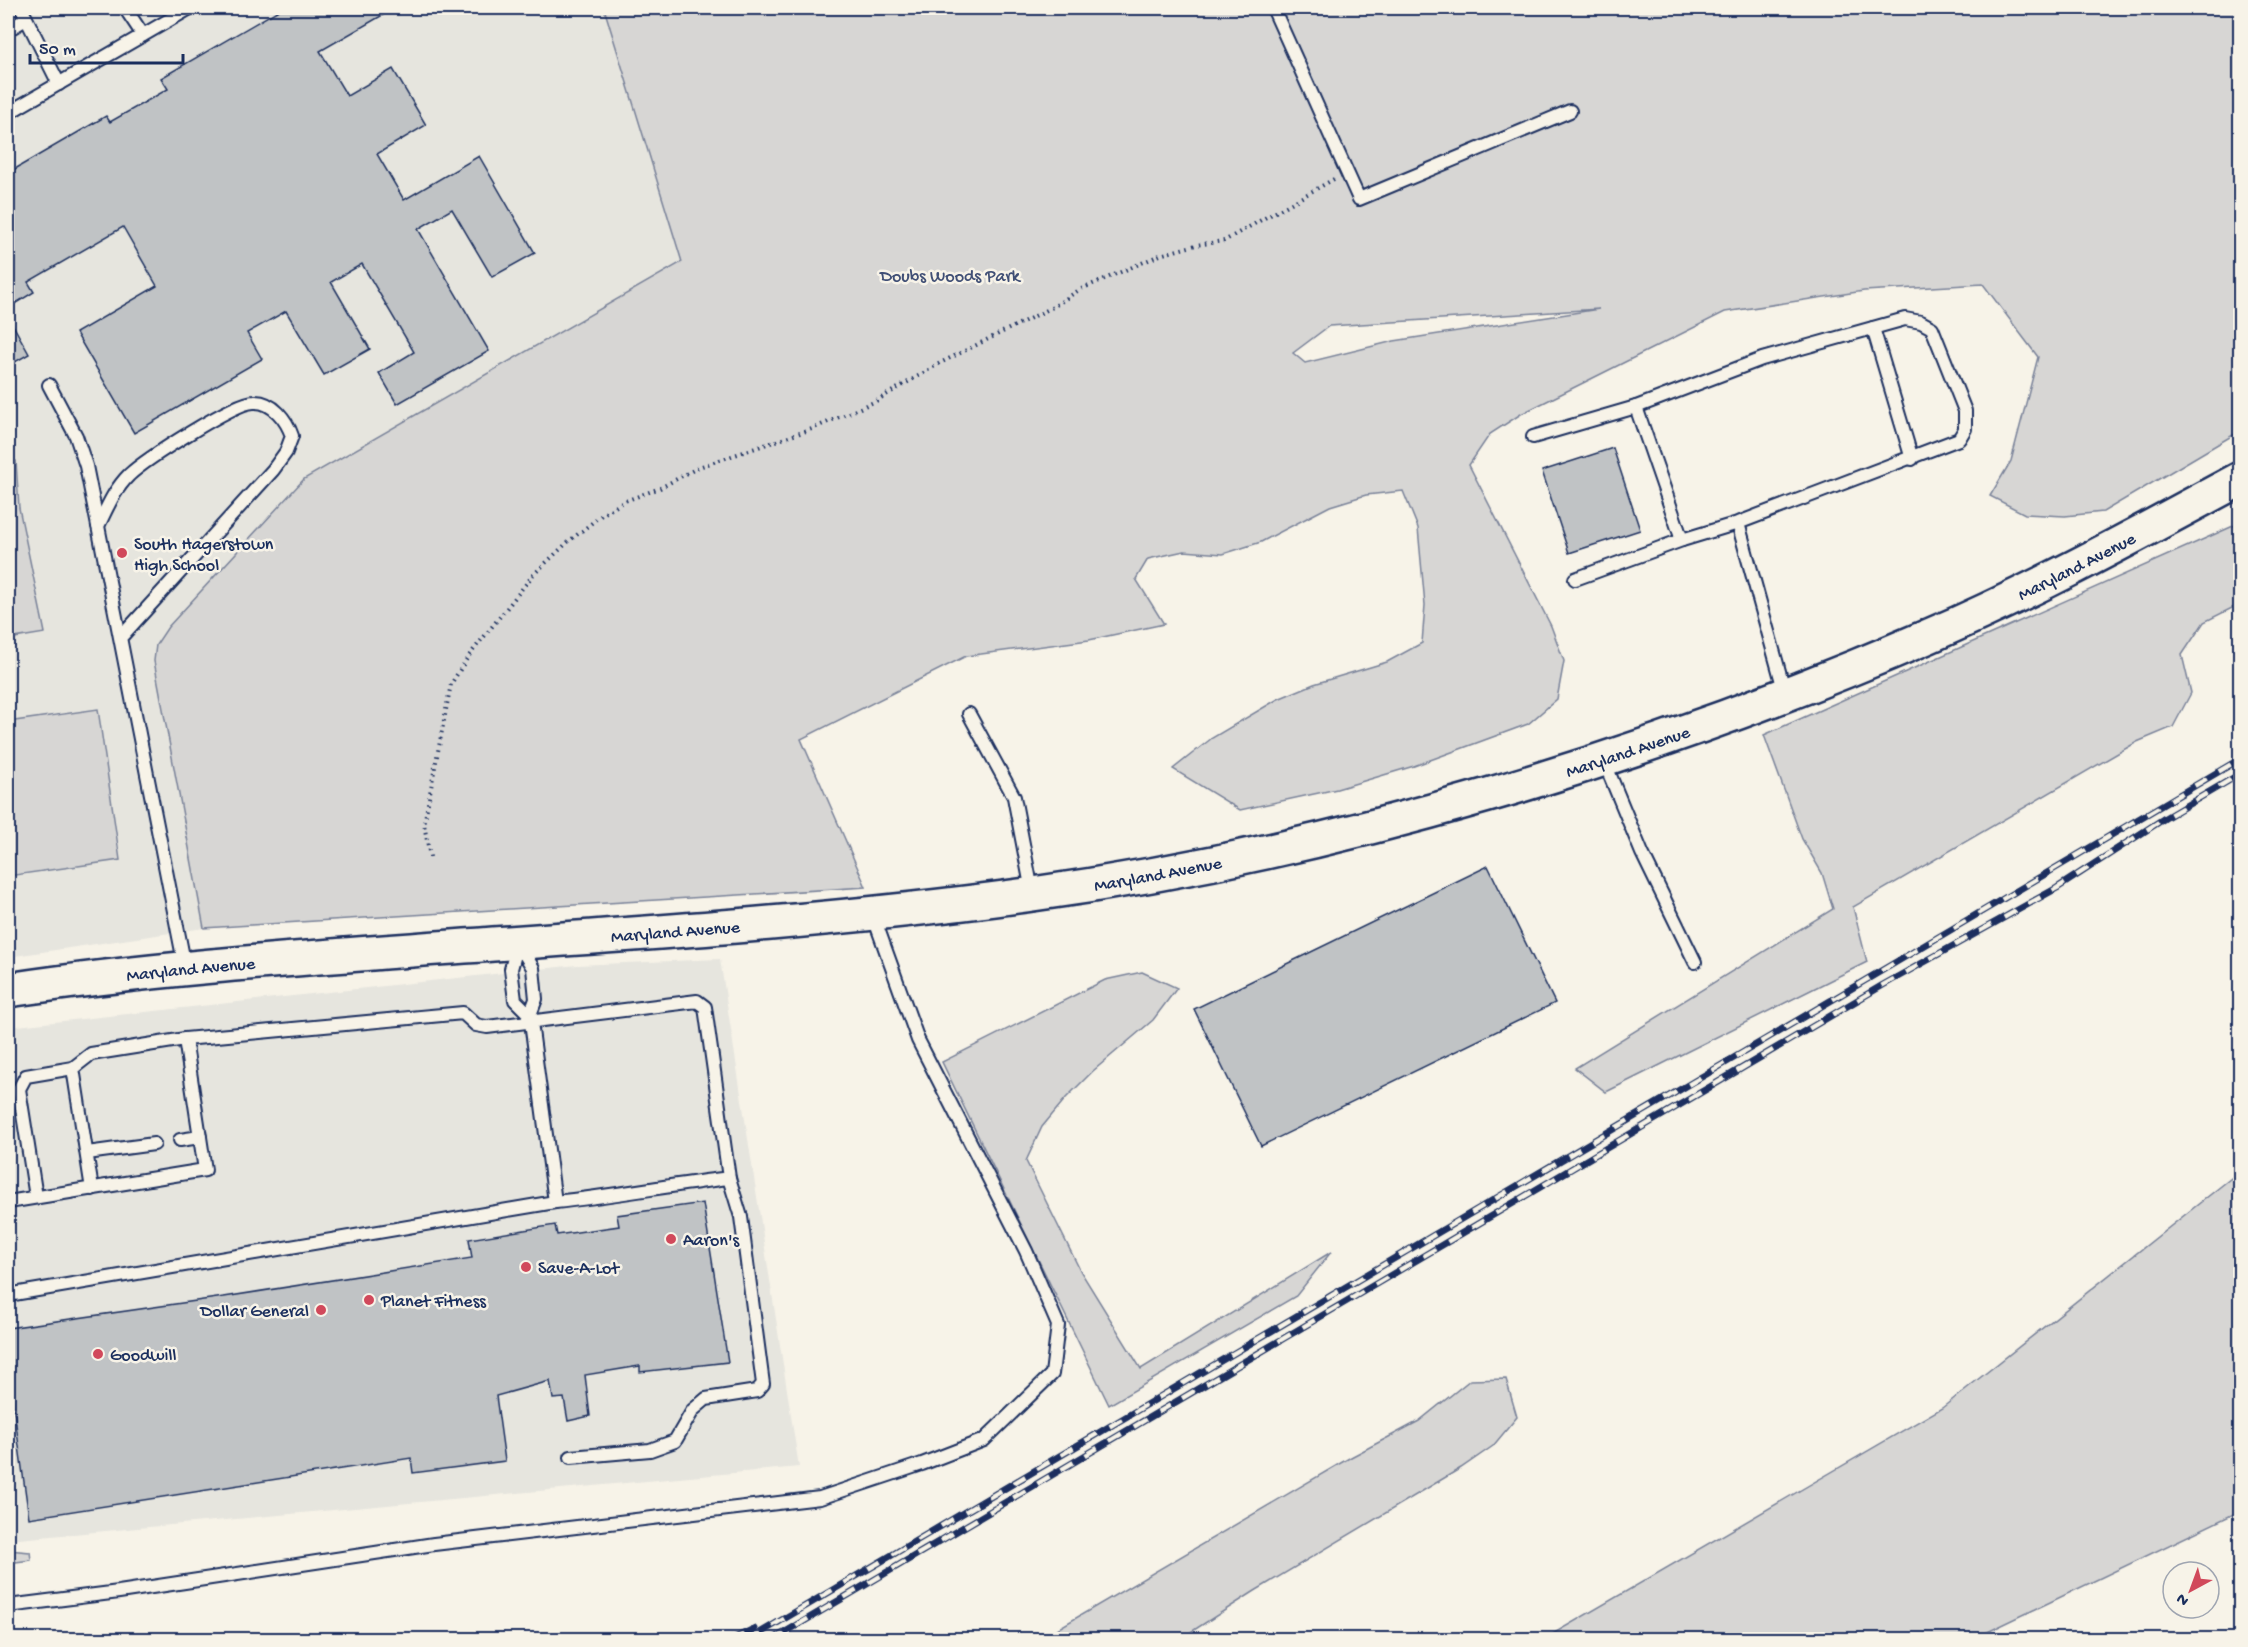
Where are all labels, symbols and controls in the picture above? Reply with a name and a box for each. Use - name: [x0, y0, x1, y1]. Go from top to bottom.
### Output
- scale bar: [30, 27, 183, 65]
- text: 50 m: [39, 40, 76, 61]
- park label: Doubs Woods Park: [879, 267, 1022, 288]
- street label: Maryland Avenue: [2015, 529, 2140, 607]
- place label: South Hagerstown High School: [134, 535, 274, 577]
- marker: South Hagerstown High School: [115, 546, 129, 560]
- street label: Maryland Avenue: [1564, 722, 1694, 784]
- street label: Maryland Avenue: [1093, 853, 1224, 898]
- street label: Maryland Avenue: [610, 918, 741, 949]
- street label: Maryland Avenue: [126, 954, 257, 988]
- place label: Aaron's: [683, 1231, 740, 1252]
- marker: Aaron's: [664, 1232, 678, 1246]
- place label: Save-A-Lot: [538, 1259, 620, 1280]
- marker: Save-A-Lot: [519, 1260, 533, 1274]
- place label: Planet Fitness: [380, 1292, 487, 1313]
- marker: Planet Fitness: [362, 1293, 376, 1307]
- place label: Dollar General: [200, 1302, 309, 1323]
- marker: Dollar General: [314, 1303, 328, 1317]
- place label: Goodwill: [110, 1346, 176, 1367]
- marker: Goodwill: [91, 1347, 105, 1361]
- north arrow: [2161, 1560, 2221, 1620]
- text: N: [2173, 1588, 2194, 1609]

